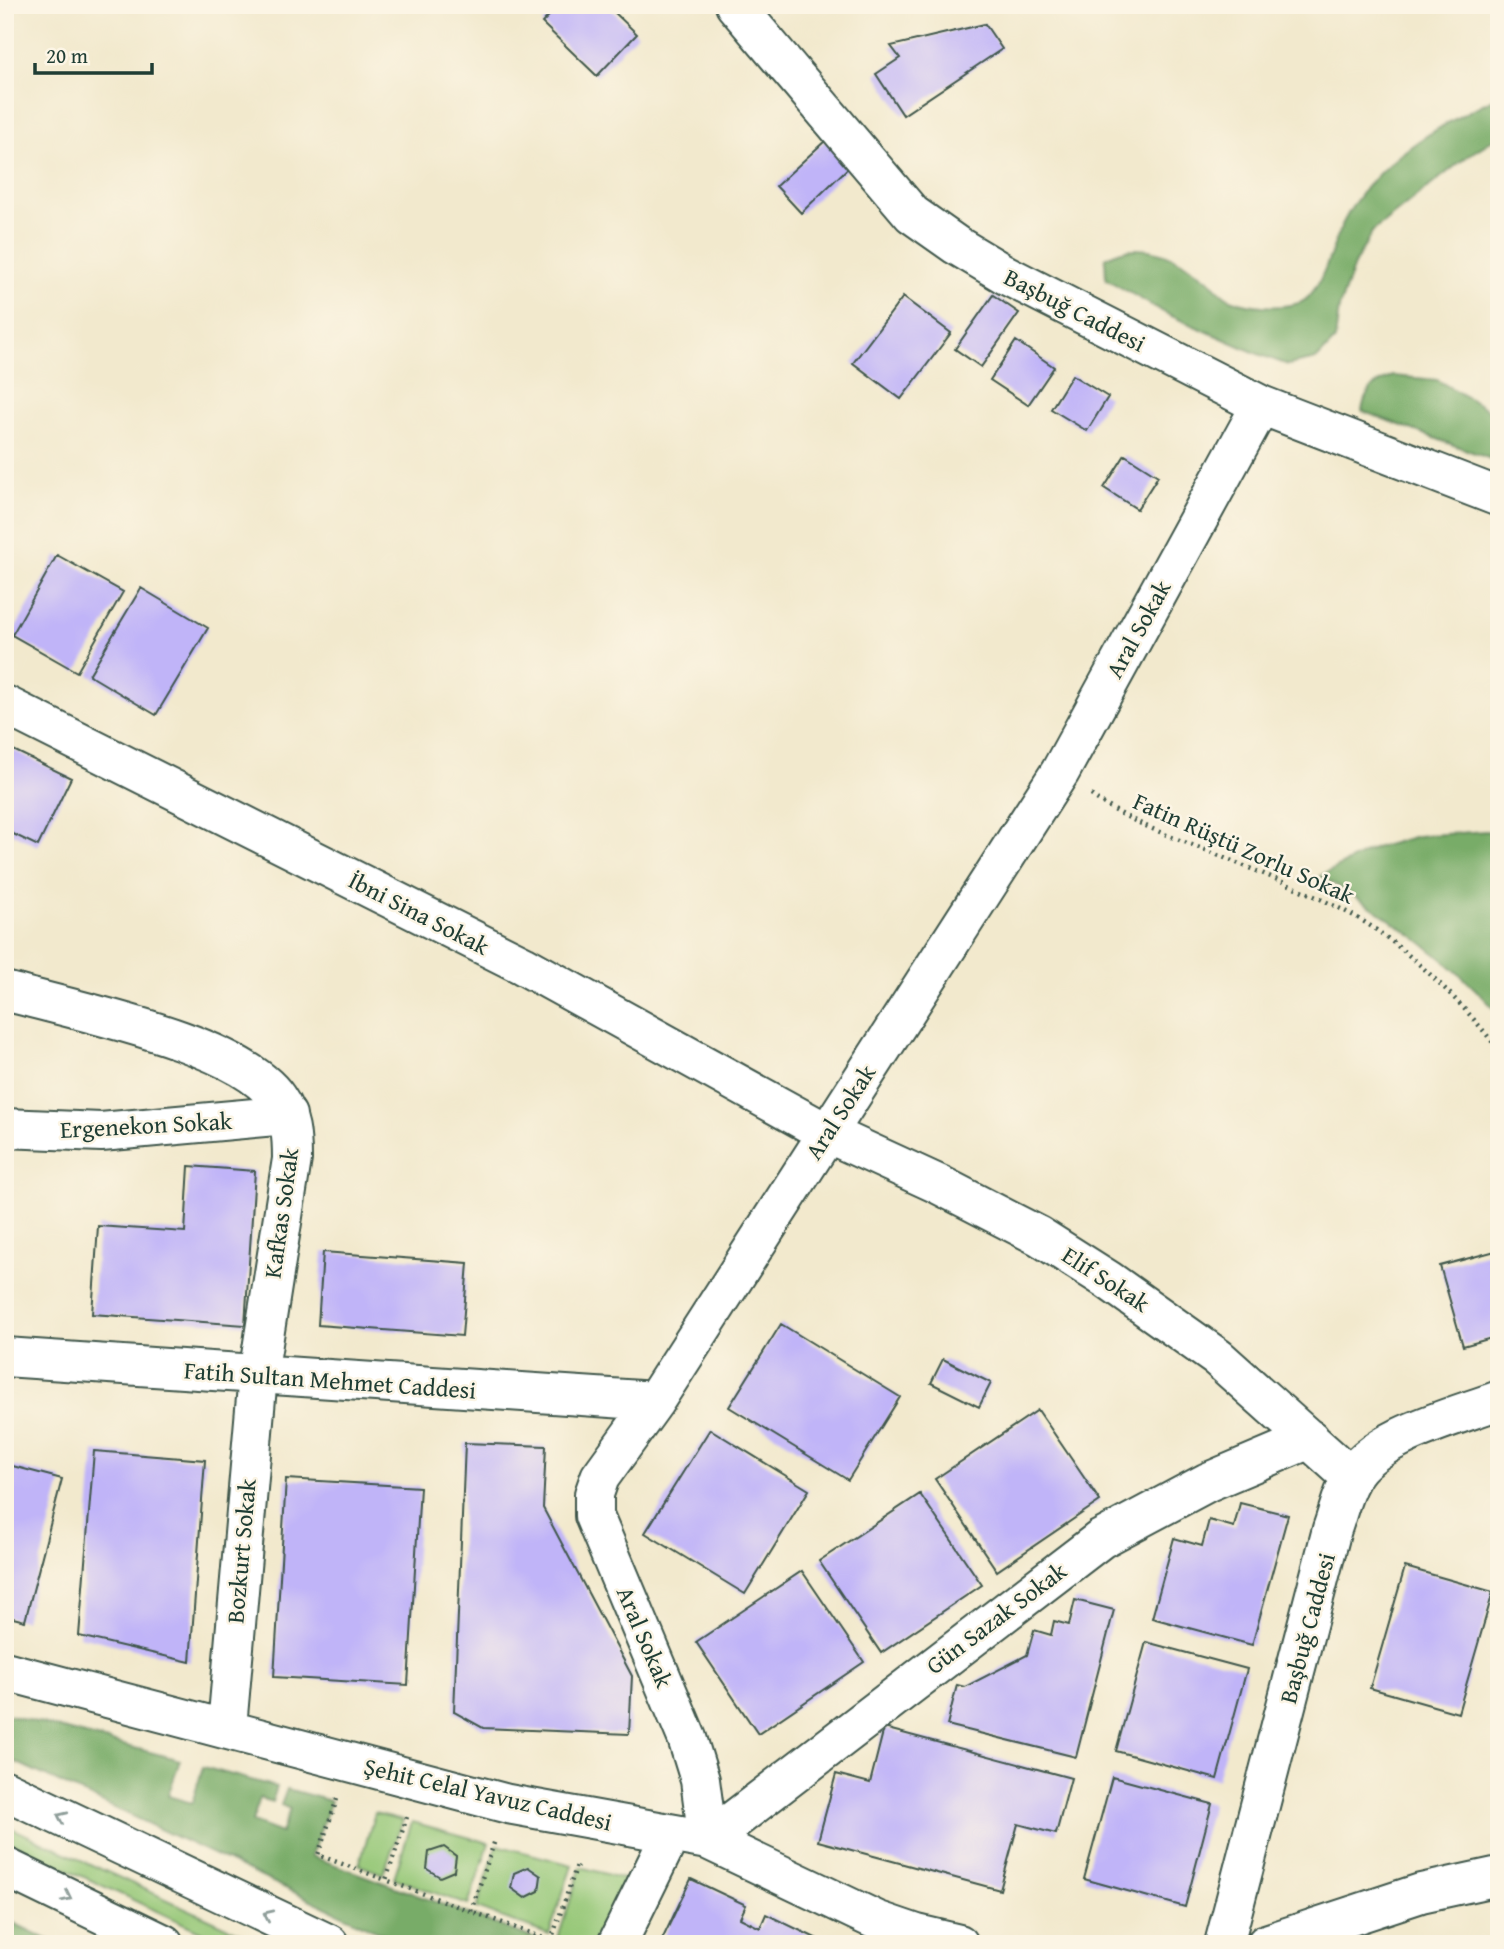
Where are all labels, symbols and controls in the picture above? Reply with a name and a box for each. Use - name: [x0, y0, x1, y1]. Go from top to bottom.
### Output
- scale bar: [35, 32, 152, 76]
- text: 20 m: [46, 40, 88, 71]
- street label: Başbuğ Caddesi: [998, 259, 1152, 361]
- street label: Aral Sokak: [1097, 573, 1180, 684]
- street label: Fatin Rüştü Zorlu Sokak: [1128, 783, 1361, 913]
- street label: İbni Sina Sokak: [343, 863, 496, 964]
- street label: Aral Sokak: [796, 1057, 884, 1167]
- street label: Ergenekon Sokak: [59, 1103, 234, 1147]
- street label: Kafkas Sokak: [255, 1145, 308, 1280]
- street label: Elif Sokak: [1055, 1238, 1157, 1321]
- street label: Fatih Sultan Mehmet Caddesi: [183, 1352, 477, 1408]
- street label: Bozkurt Sokak: [217, 1477, 265, 1625]
- street label: Başbuğ Caddesi: [1270, 1549, 1344, 1707]
- street label: Gün Sazak Sokak: [918, 1553, 1074, 1683]
- street label: Aral Sokak: [608, 1581, 682, 1694]
- street label: Şehit Celal Yavuz Caddesi: [361, 1748, 616, 1840]
- one-way arrow: [57, 1811, 69, 1825]
- one-way arrow: [60, 1889, 72, 1903]
- one-way arrow: [263, 1909, 275, 1923]

